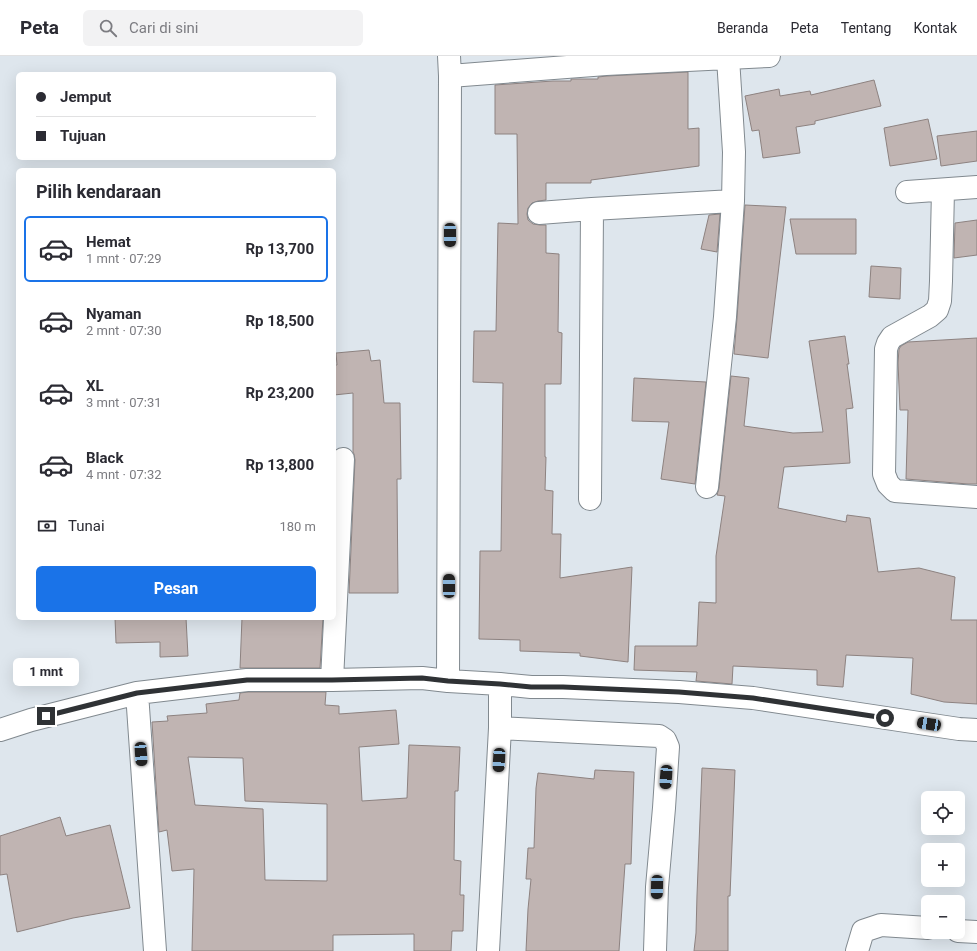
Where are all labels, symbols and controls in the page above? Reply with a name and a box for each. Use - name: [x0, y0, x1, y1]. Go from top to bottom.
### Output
- search box: [83, 10, 363, 46]
- text: Peta: [20, 16, 59, 39]
- icon: search: [97, 17, 119, 39]
- text: Cari di sini: [129, 19, 199, 37]
- text: Beranda: [717, 20, 768, 36]
- text: Peta: [790, 20, 819, 36]
- text: Tentang: [841, 20, 891, 36]
- text: Kontak: [913, 20, 957, 36]
- text: Jemput: [60, 88, 111, 106]
- text: Tujuan: [60, 127, 106, 145]
- text: Pilih kendaraan: [36, 181, 161, 202]
- car: [444, 223, 456, 247]
- icon: car: [38, 231, 74, 267]
- text: Hemat: [86, 233, 131, 251]
- text: Rp 13,700: [246, 240, 314, 258]
- text: 1 mnt · 07:29: [86, 251, 162, 266]
- icon: car: [38, 303, 74, 339]
- text: Nyaman: [86, 305, 141, 323]
- text: Rp 18,500: [246, 312, 314, 330]
- text: 2 mnt · 07:30: [86, 323, 162, 338]
- icon: car: [38, 375, 74, 411]
- text: XL: [86, 377, 104, 395]
- text: Rp 23,200: [246, 384, 314, 402]
- text: 3 mnt · 07:31: [86, 395, 162, 410]
- icon: car: [38, 447, 74, 483]
- text: Black: [86, 449, 123, 467]
- text: Rp 13,800: [246, 456, 314, 474]
- text: 4 mnt · 07:32: [86, 467, 162, 482]
- icon: cash: [36, 515, 58, 537]
- text: Tunai: [68, 517, 105, 535]
- text: 180 m: [279, 519, 316, 534]
- button: Pesan: [36, 566, 316, 612]
- car: [443, 574, 455, 598]
- callout: 1 mnt: [13, 658, 79, 686]
- text: 1 mnt: [29, 664, 63, 679]
- route end: [37, 707, 55, 725]
- route start: [876, 709, 894, 727]
- car: [916, 716, 942, 732]
- car: [134, 742, 148, 766]
- car: [492, 748, 506, 772]
- car: [659, 765, 673, 789]
- map controls: [921, 791, 965, 939]
- button: locate: [921, 791, 965, 835]
- button: +: [921, 843, 965, 887]
- car: [651, 875, 663, 899]
- button: −: [921, 895, 965, 939]

